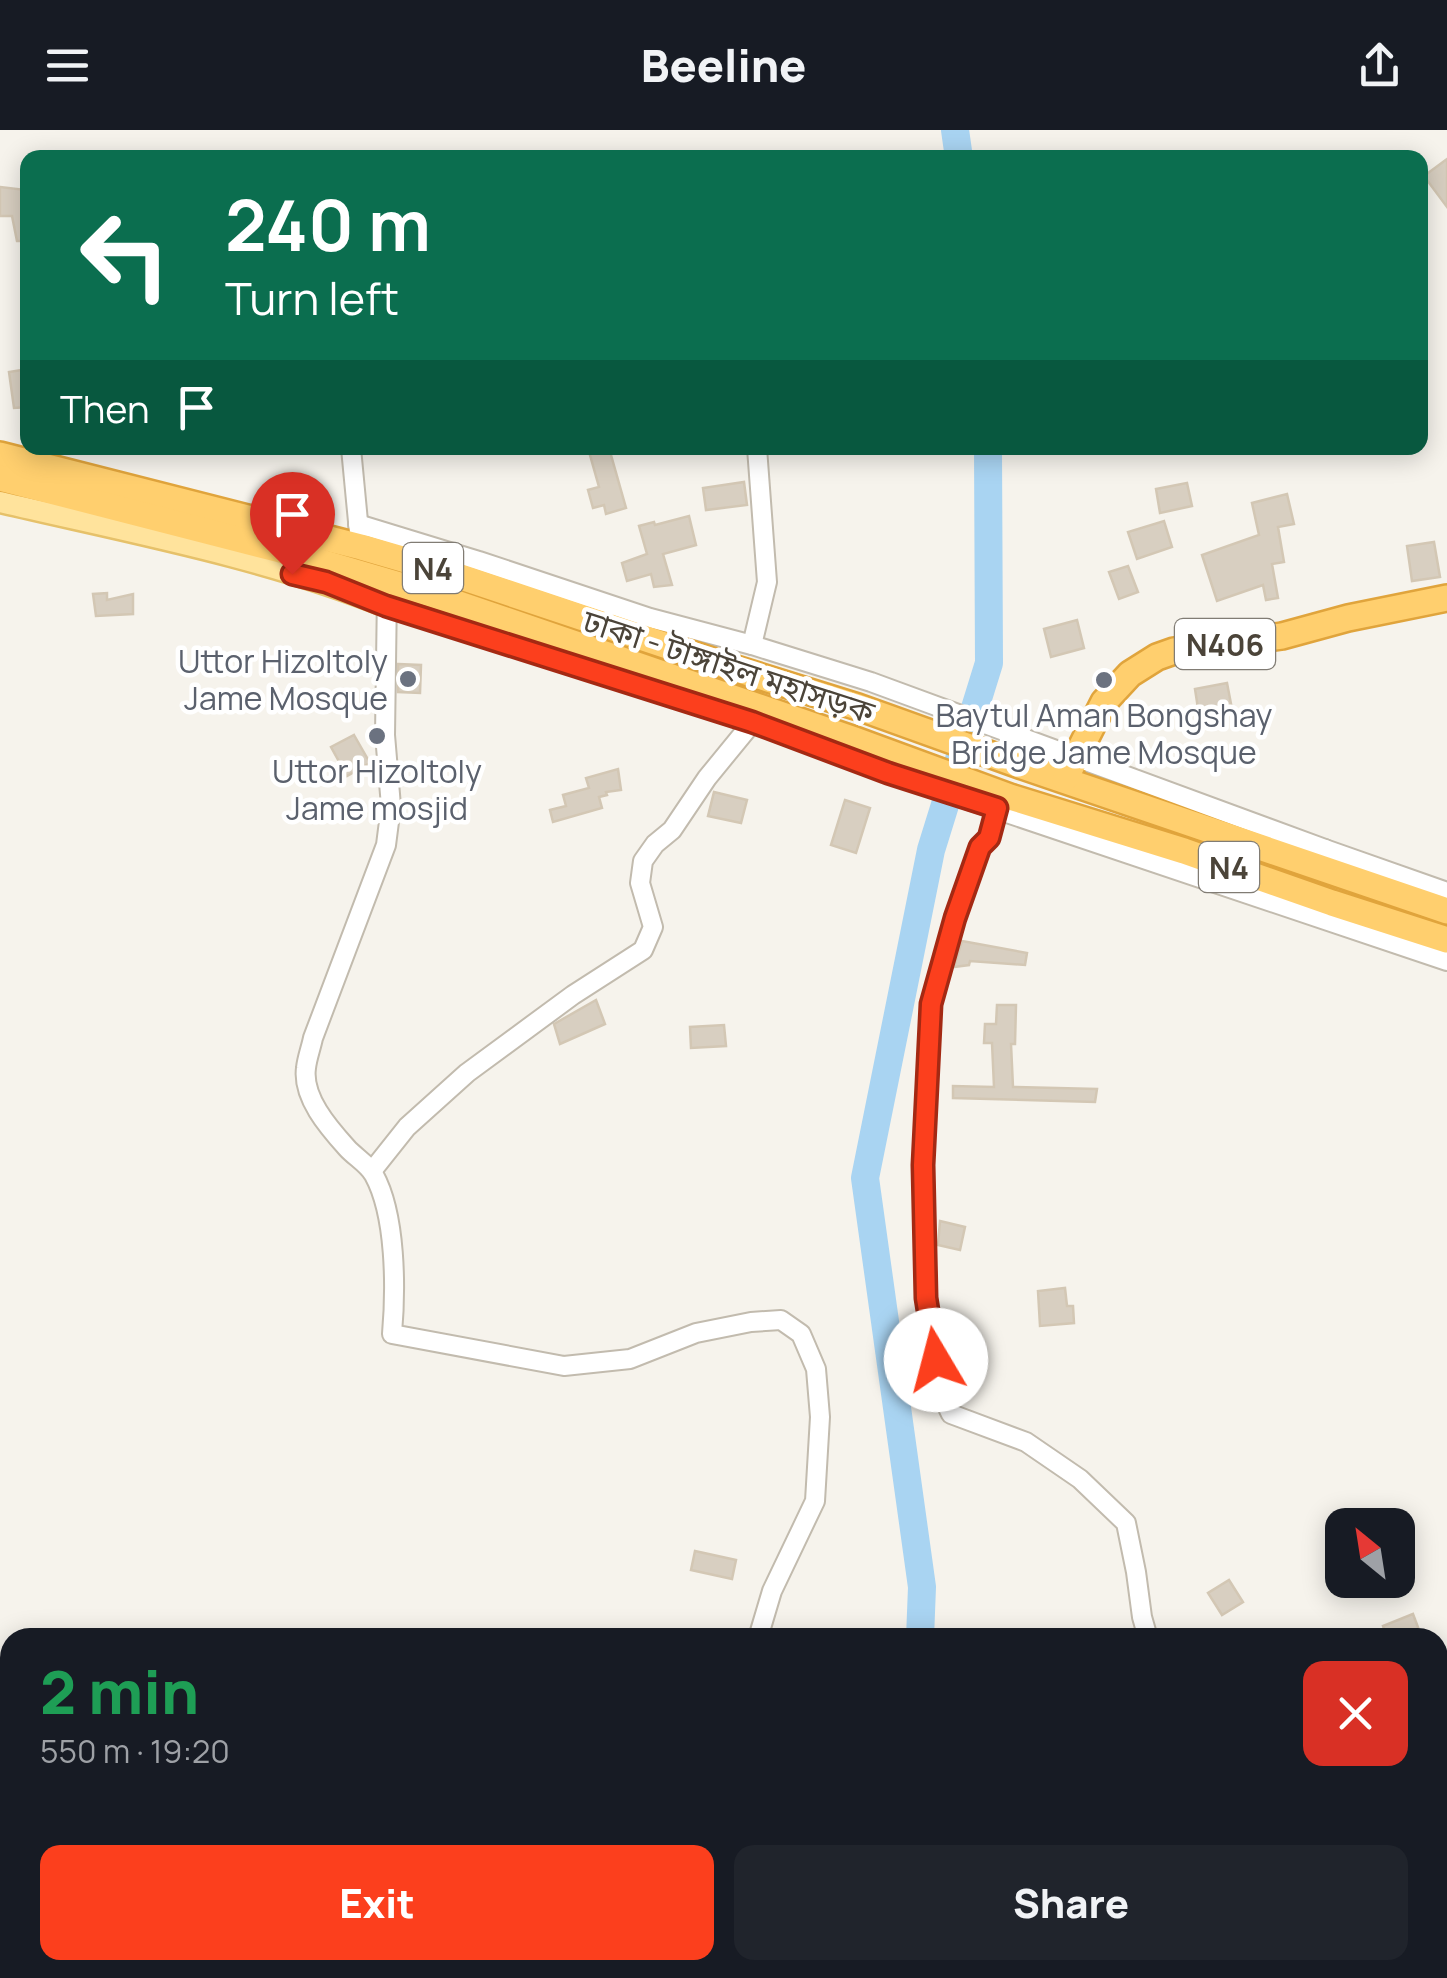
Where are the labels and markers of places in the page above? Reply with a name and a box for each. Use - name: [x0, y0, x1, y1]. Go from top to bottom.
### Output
- pin: [250, 472, 335, 575]
- place label: Uttor Hizoltoly Jame Mosque: [178, 639, 388, 720]
- marker: Uttor Hizoltoly Jame Mosque: [397, 668, 419, 690]
- marker: Baytul Aman Bongshay Bridge Jame Mosque: [1093, 669, 1115, 691]
- place label: Baytul Aman Bongshay Bridge Jame Mosque: [936, 693, 1273, 774]
- marker: Uttor Hizoltoly Jame mosjid: [366, 725, 388, 747]
- place label: Uttor Hizoltoly Jame mosjid: [272, 749, 482, 830]

